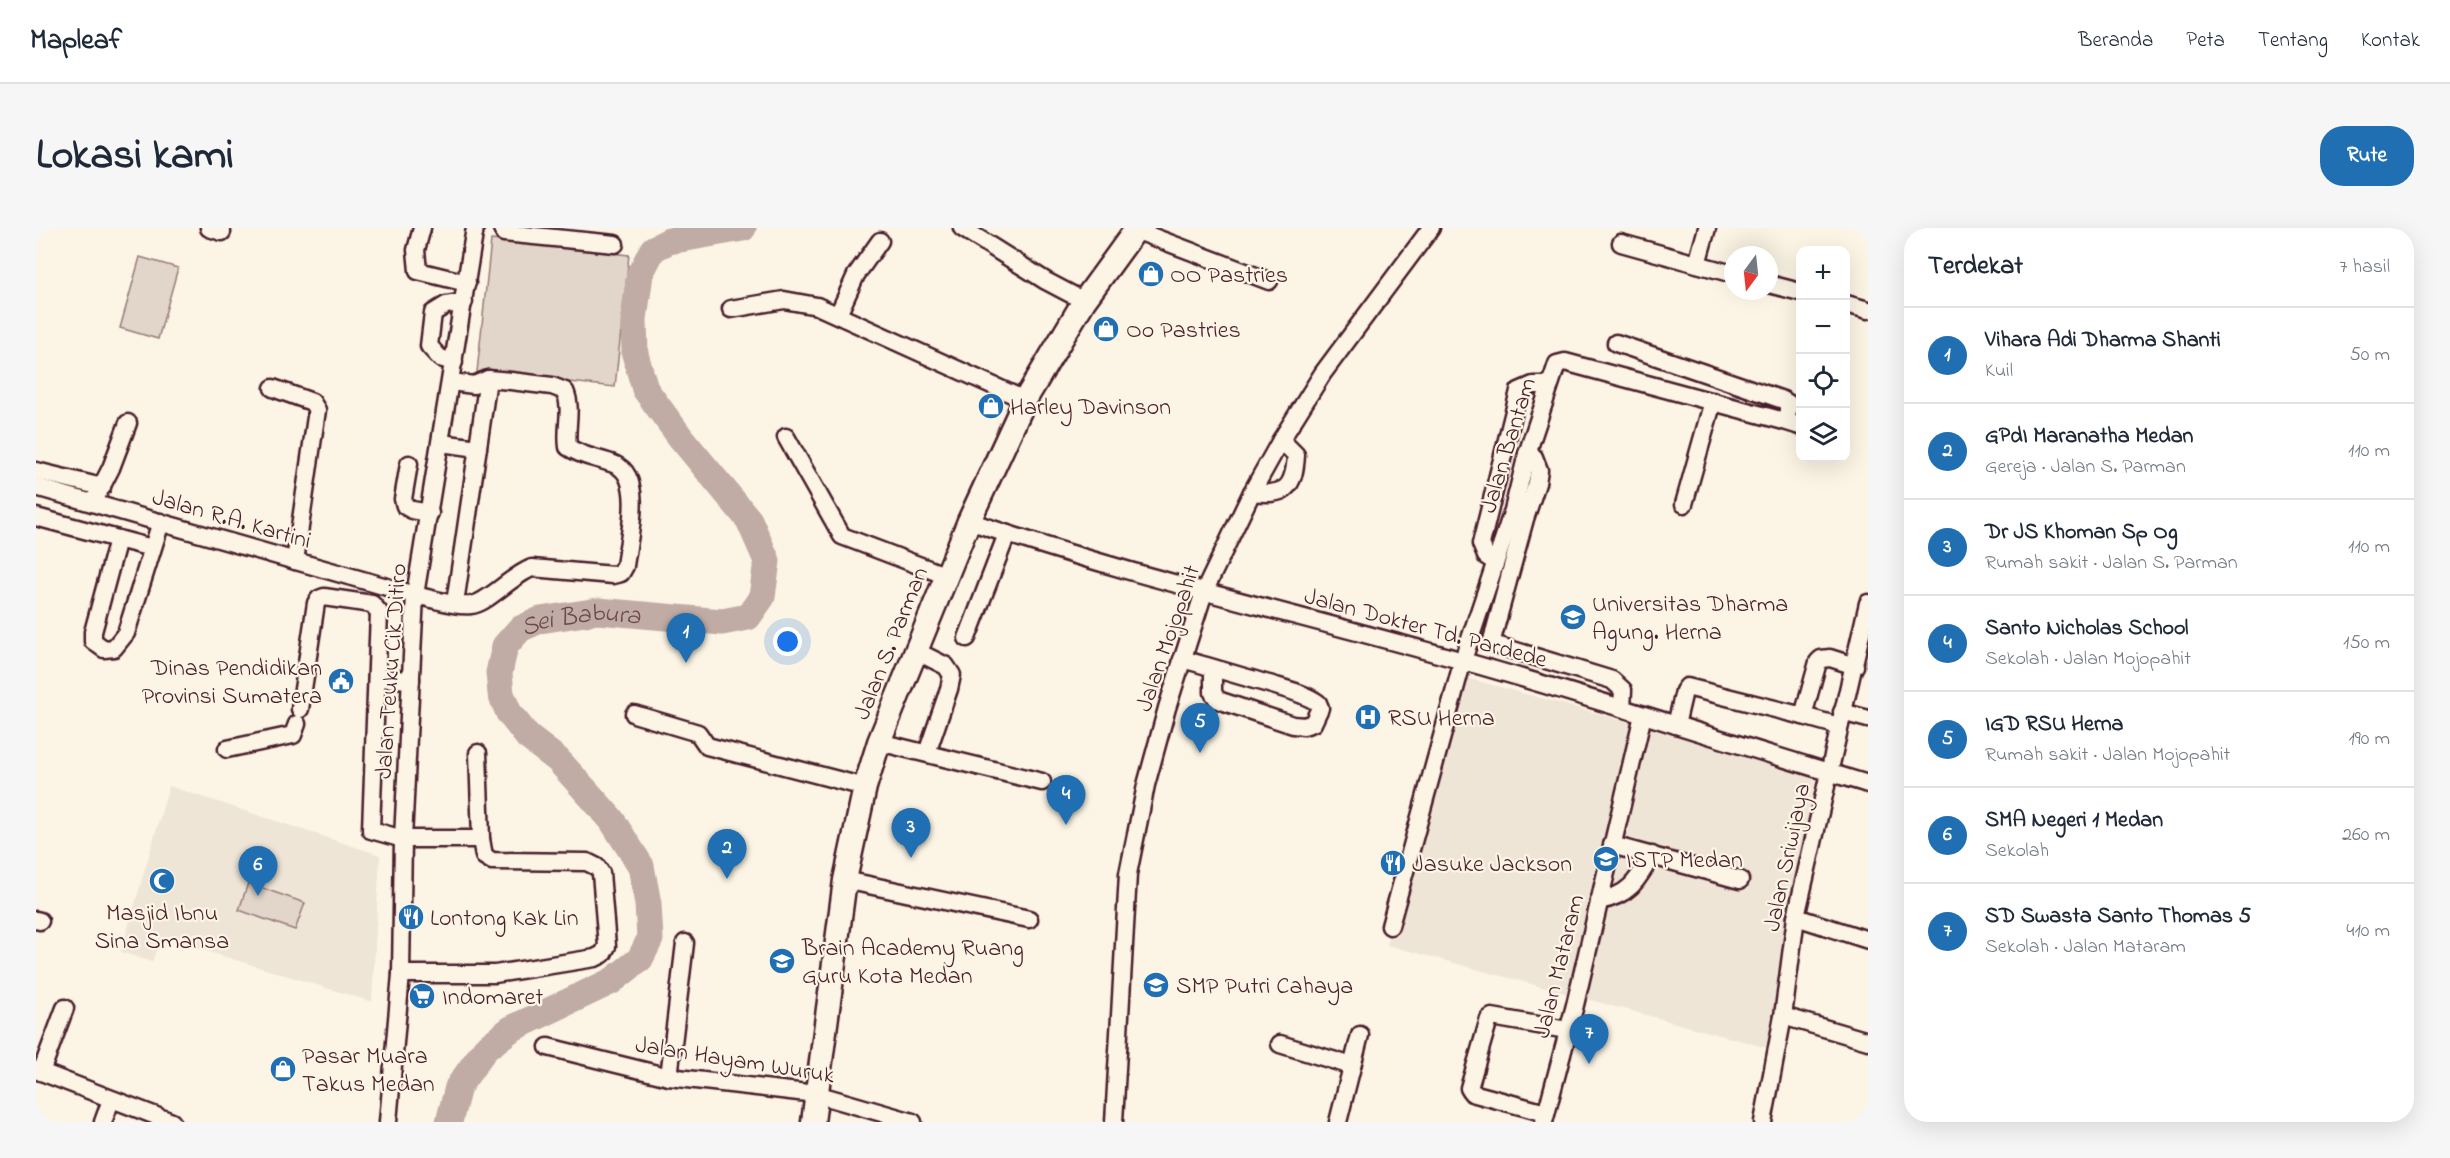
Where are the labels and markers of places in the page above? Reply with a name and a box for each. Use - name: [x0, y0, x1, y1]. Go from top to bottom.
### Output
- shop icon: OO Pastries: [1136, 259, 1166, 289]
- place label: OO Pastries: [1170, 259, 1288, 294]
- shop icon: Oo Pastries: [1091, 314, 1121, 344]
- place label: Oo Pastries: [1126, 314, 1241, 349]
- shop icon: Harley Davinson: [976, 391, 1006, 421]
- place label: Harley Davinson: [1010, 391, 1171, 427]
- place label: Universitas Dharma Agung. Herna: [1592, 588, 1788, 651]
- school or university icon: Universitas Dharma Agung. Herna: [1558, 602, 1588, 632]
- pin: 1: [666, 614, 706, 663]
- place label: Dinas Pendidikan Provinsi Sumatera: [142, 652, 322, 715]
- public building icon: Dinas Pendidikan Provinsi Sumatera: [326, 666, 356, 696]
- hospital icon: RSU Herna: [1353, 702, 1383, 732]
- place label: RSU Herna: [1388, 702, 1495, 737]
- pin: 5: [1180, 704, 1220, 753]
- pin: 4: [1046, 776, 1086, 825]
- pin: 3: [892, 808, 930, 858]
- pin: 2: [708, 830, 746, 879]
- school or university icon: ISTP Medan: [1591, 844, 1621, 874]
- place label: ISTP Medan: [1626, 844, 1743, 879]
- pin: 6: [238, 846, 278, 896]
- restaurant icon: Jasuke Jackson: [1378, 848, 1408, 878]
- place label: Jasuke Jackson: [1412, 848, 1572, 883]
- mosque icon: Masjid Ibnu Sina Smansa: [147, 866, 177, 896]
- place label: Masjid Ibnu Sina Smansa: [95, 897, 229, 960]
- restaurant icon: Lontong Kak Lin: [396, 902, 426, 932]
- place label: Lontong Kak Lin: [430, 902, 579, 937]
- place label: Brain Academy Ruang Guru Kota Medan: [801, 932, 1024, 995]
- school or university icon: Brain Academy Ruang Guru Kota Medan: [767, 946, 797, 976]
- school or university icon: SMP Putri Cahaya: [1141, 970, 1171, 1000]
- place label: SMP Putri Cahaya: [1176, 970, 1353, 1006]
- supermarket icon: Indomaret: [407, 981, 437, 1011]
- place label: Indomaret: [442, 981, 543, 1016]
- pin: 7: [1570, 1014, 1608, 1064]
- place label: Pasar Muara Takus Medan: [302, 1040, 435, 1103]
- shop icon: Pasar Muara Takus Medan: [268, 1054, 298, 1084]

